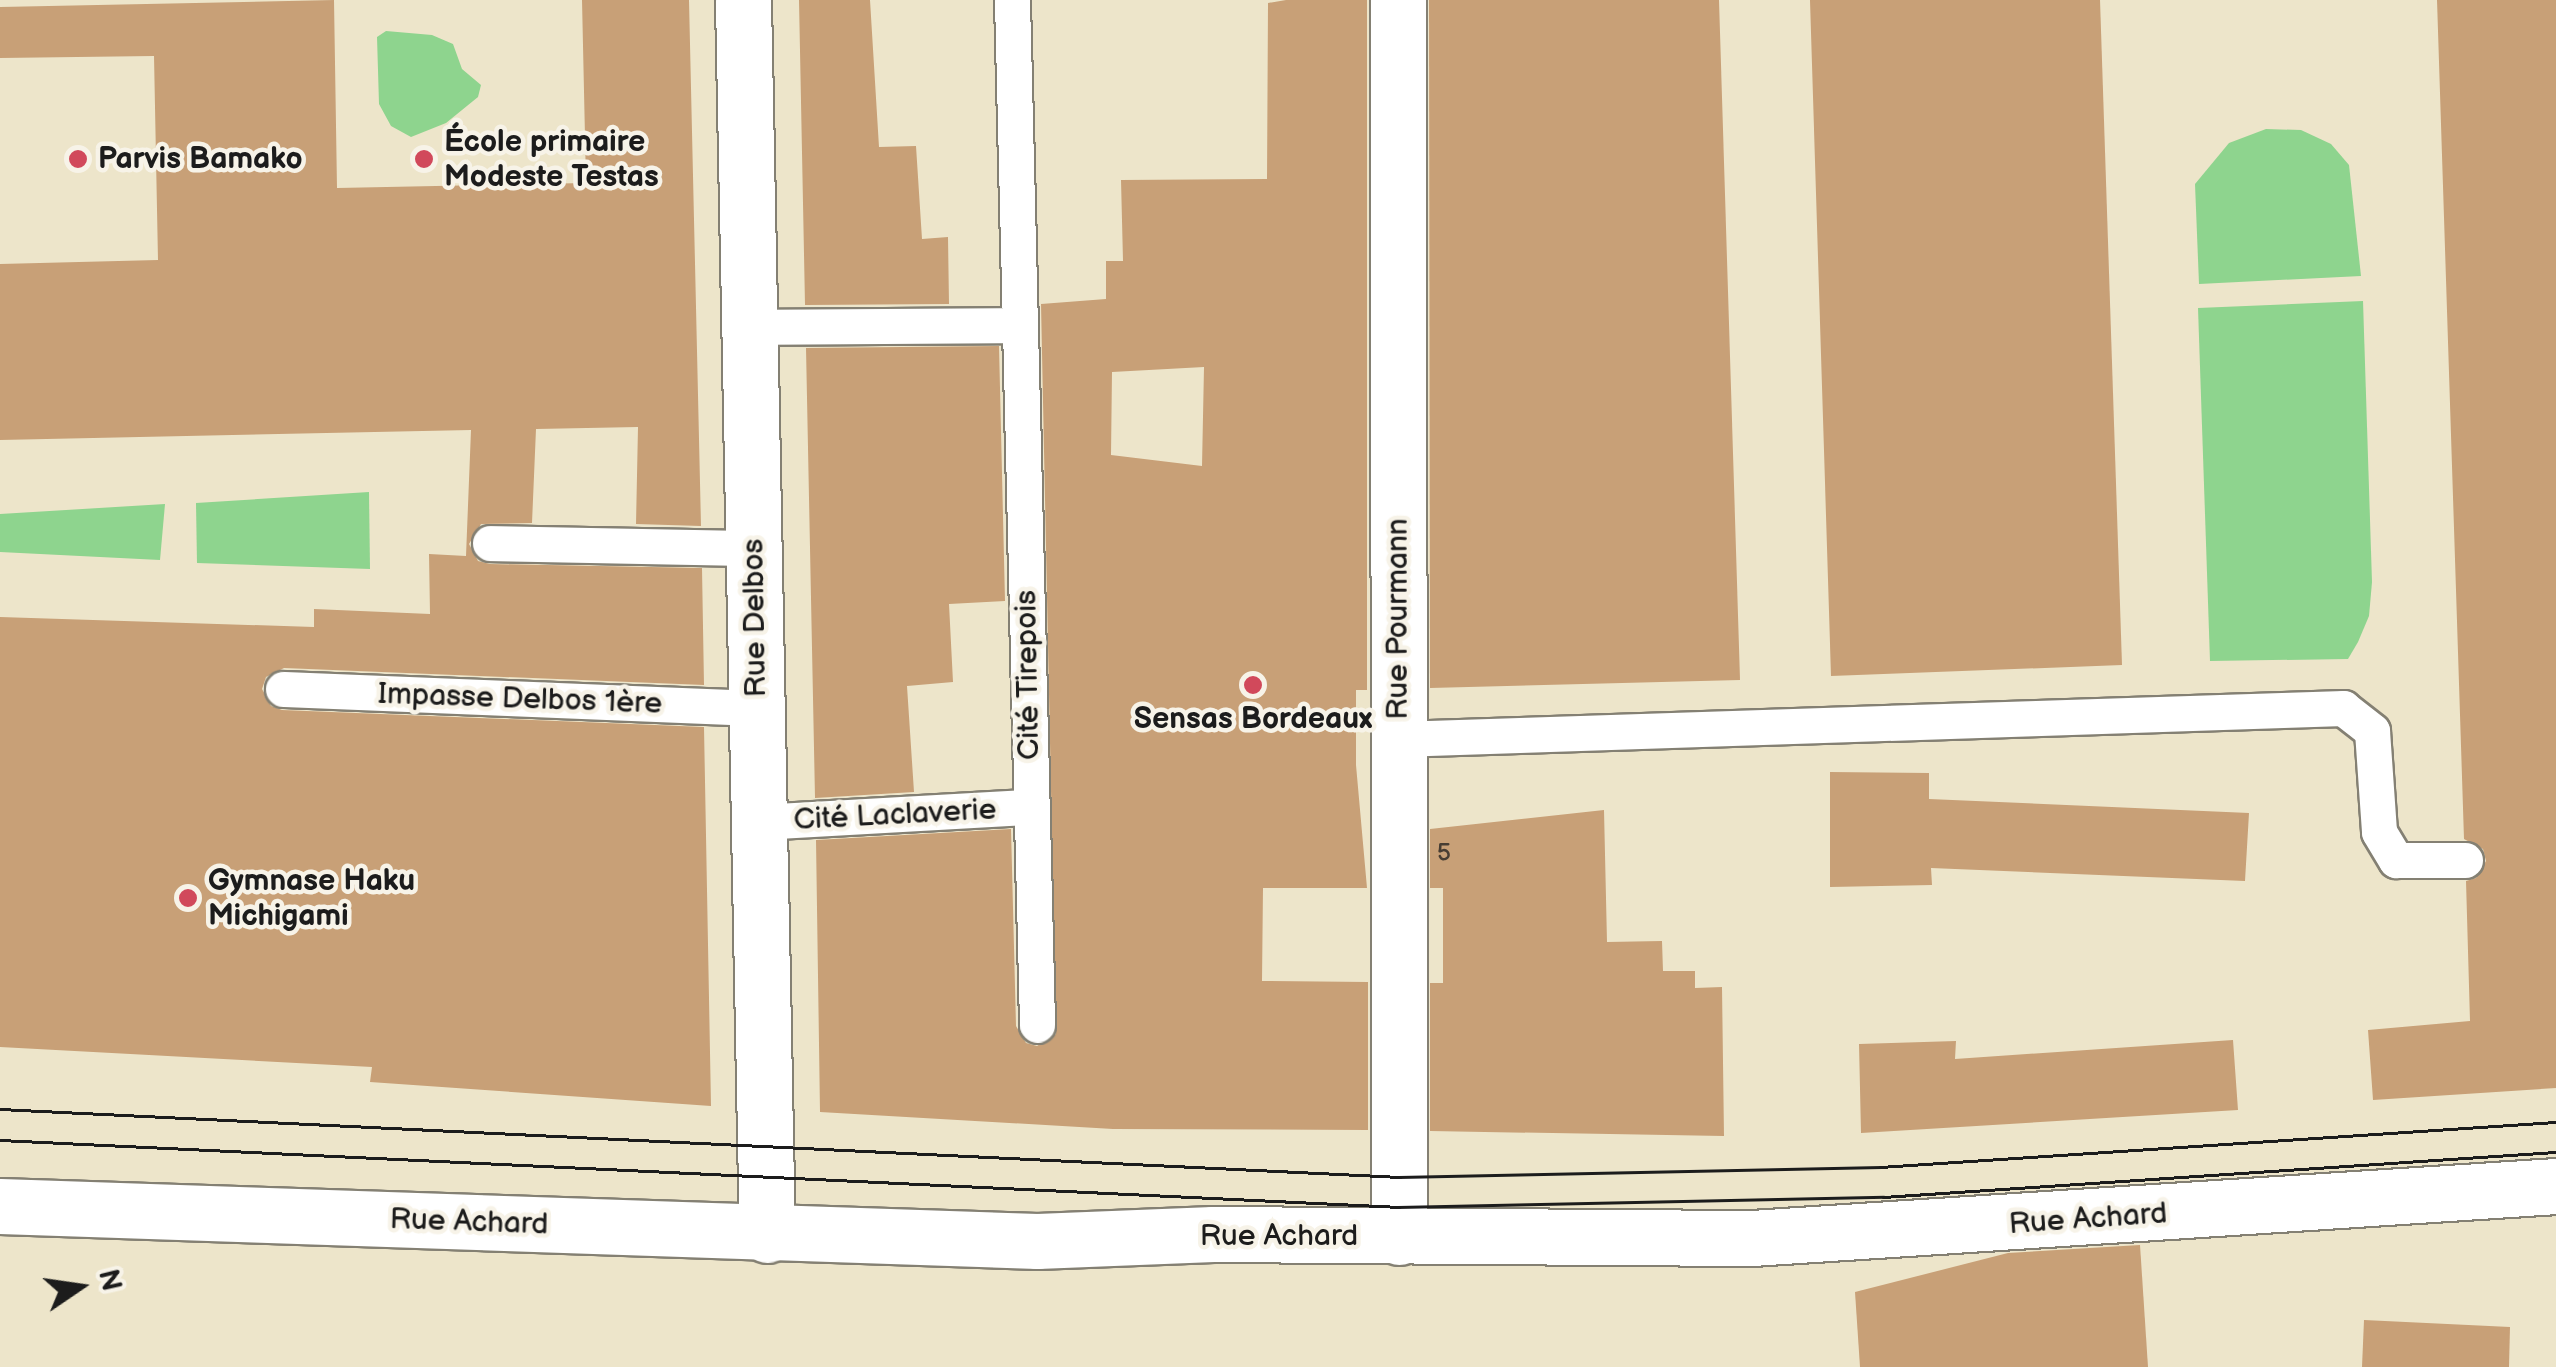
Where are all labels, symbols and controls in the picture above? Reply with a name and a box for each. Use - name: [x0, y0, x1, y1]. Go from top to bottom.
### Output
- place label: École primaire Modeste Testas: [444, 124, 659, 194]
- place label: Parvis Bamako: [98, 141, 302, 177]
- marker: Parvis Bamako: [67, 148, 89, 170]
- marker: École primaire Modeste Testas: [413, 148, 435, 170]
- street label: Rue Pourmann: [1380, 518, 1416, 720]
- street label: Rue Delbos: [736, 538, 774, 698]
- street label: Cité Tirepois: [1009, 589, 1047, 761]
- marker: Sensas Bordeaux: [1242, 674, 1264, 696]
- street label: Impasse Delbos 1ère: [377, 676, 663, 722]
- place label: Sensas Bordeaux: [1134, 701, 1372, 737]
- street label: Cité Laclaverie: [793, 792, 997, 838]
- house number: 5: [1437, 838, 1451, 868]
- place label: Gymnase Haku Michigami: [208, 863, 415, 934]
- marker: Gymnase Haku Michigami: [177, 887, 199, 909]
- street label: Rue Achard: [2008, 1196, 2168, 1242]
- street label: Rue Achard: [389, 1201, 549, 1243]
- street label: Rue Achard: [1200, 1218, 1358, 1254]
- north arrow: [30, 1237, 130, 1337]
- text: N: [91, 1266, 128, 1294]

